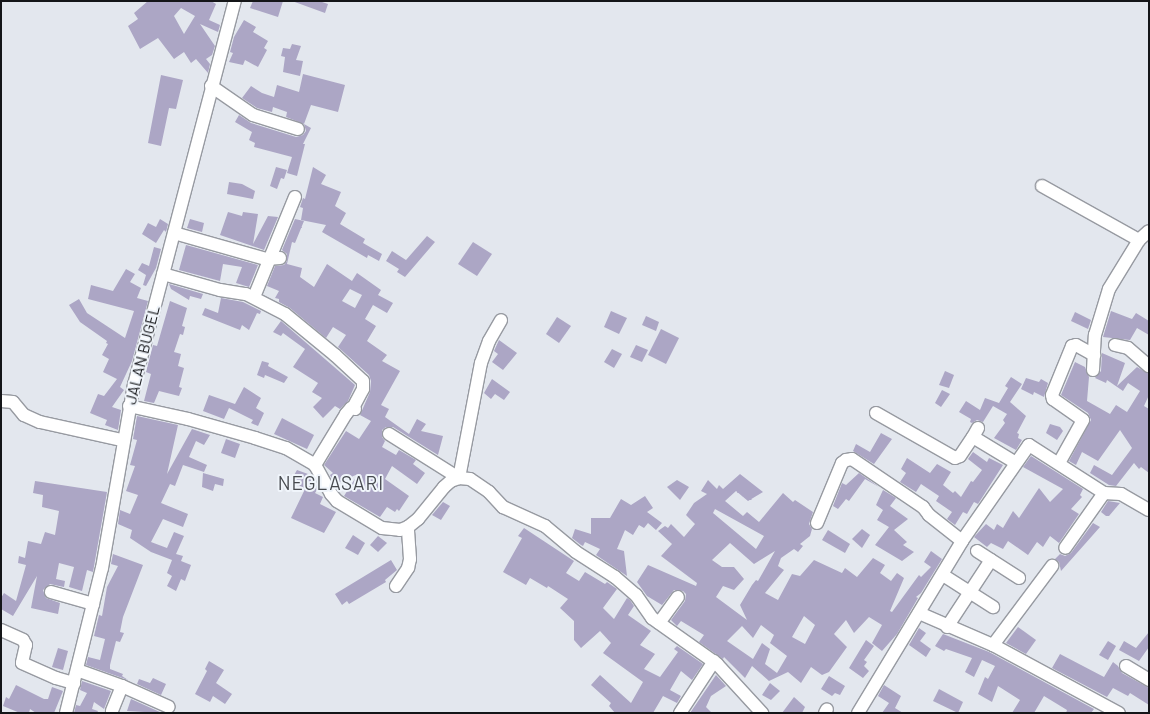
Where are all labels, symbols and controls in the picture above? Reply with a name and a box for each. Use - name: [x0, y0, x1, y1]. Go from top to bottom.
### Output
- street label: JALAN BUGEL: [120, 304, 164, 406]
- district label: NEGLASARI: [277, 472, 385, 494]

